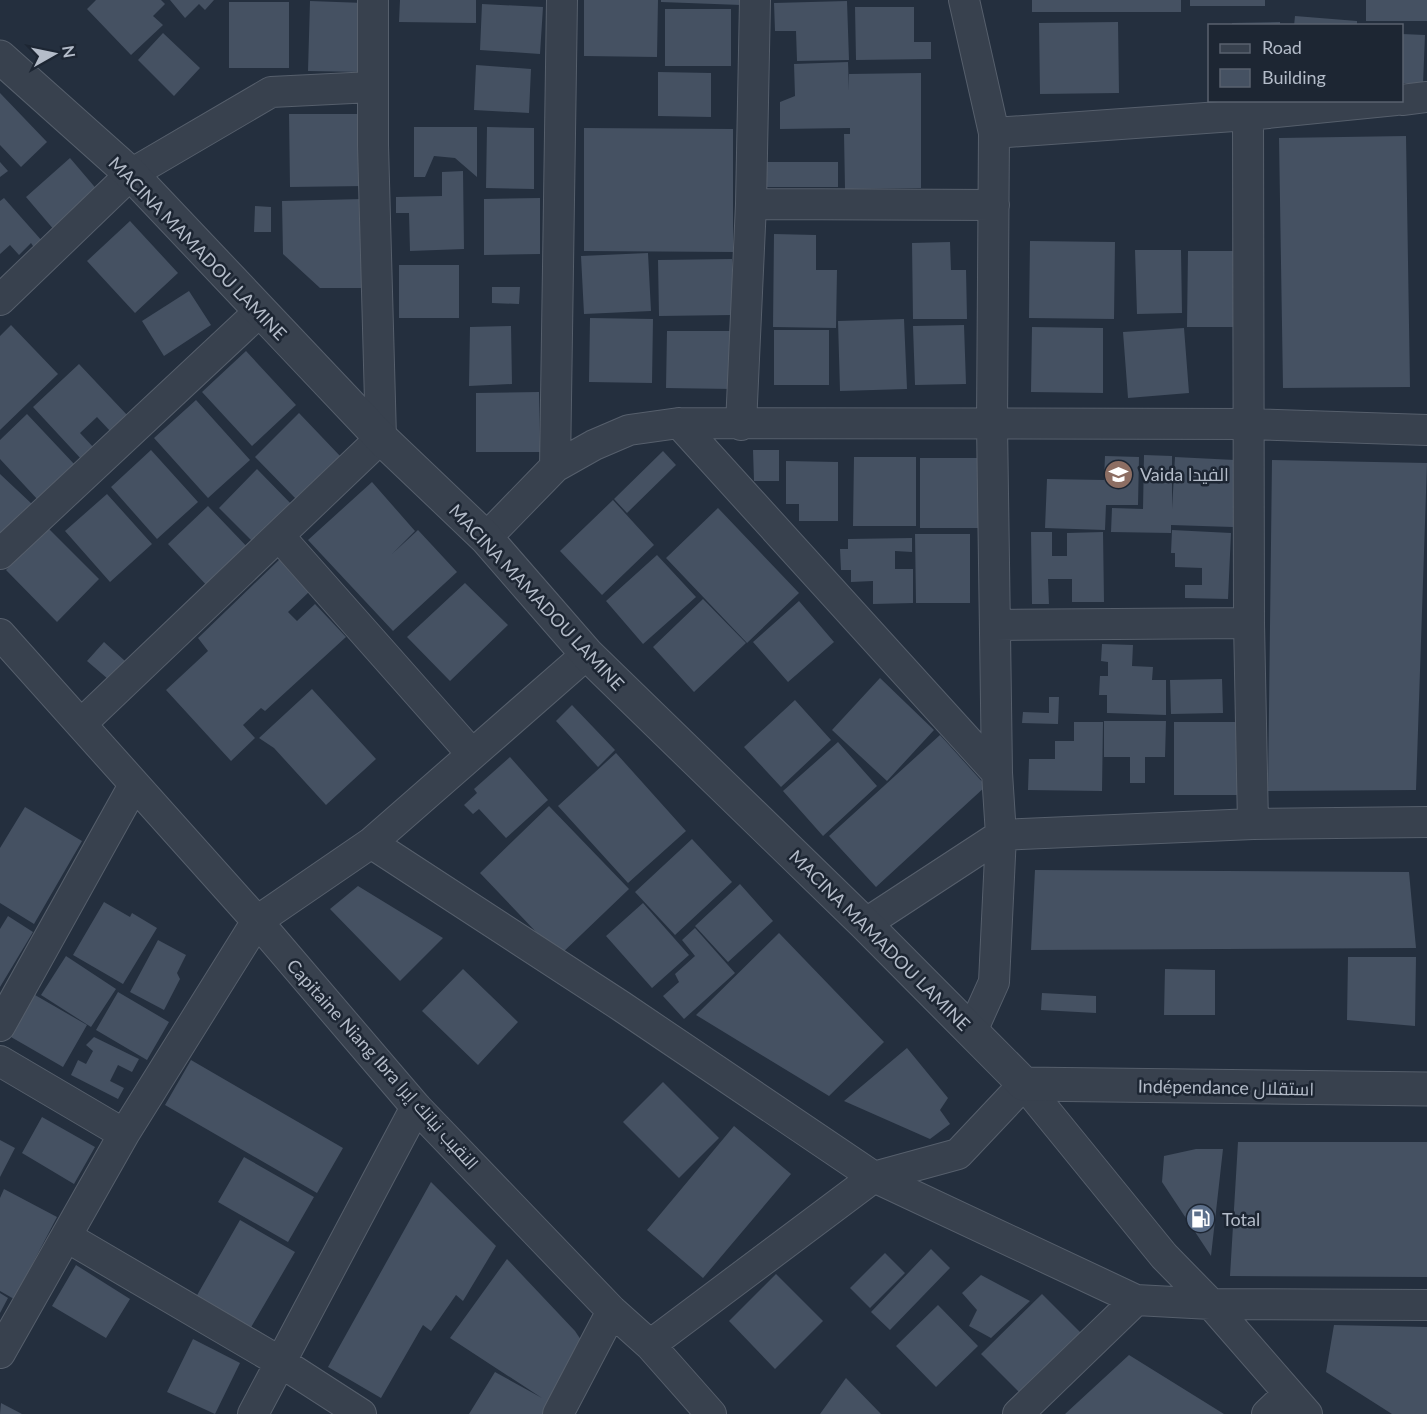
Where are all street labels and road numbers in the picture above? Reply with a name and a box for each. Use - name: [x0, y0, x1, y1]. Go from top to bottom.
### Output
- street label: MACINA MAMADOU LAMINE: [104, 152, 292, 344]
- street label: MACINA MAMADOU LAMINE: [445, 499, 629, 695]
- street label: MACINA MAMADOU LAMINE: [785, 845, 975, 1035]
- street label: Capitaine Niang Ibra النقيب نيانك إبرا: [282, 954, 483, 1174]
- street label: Indépendance استقلال: [1138, 1074, 1314, 1101]

